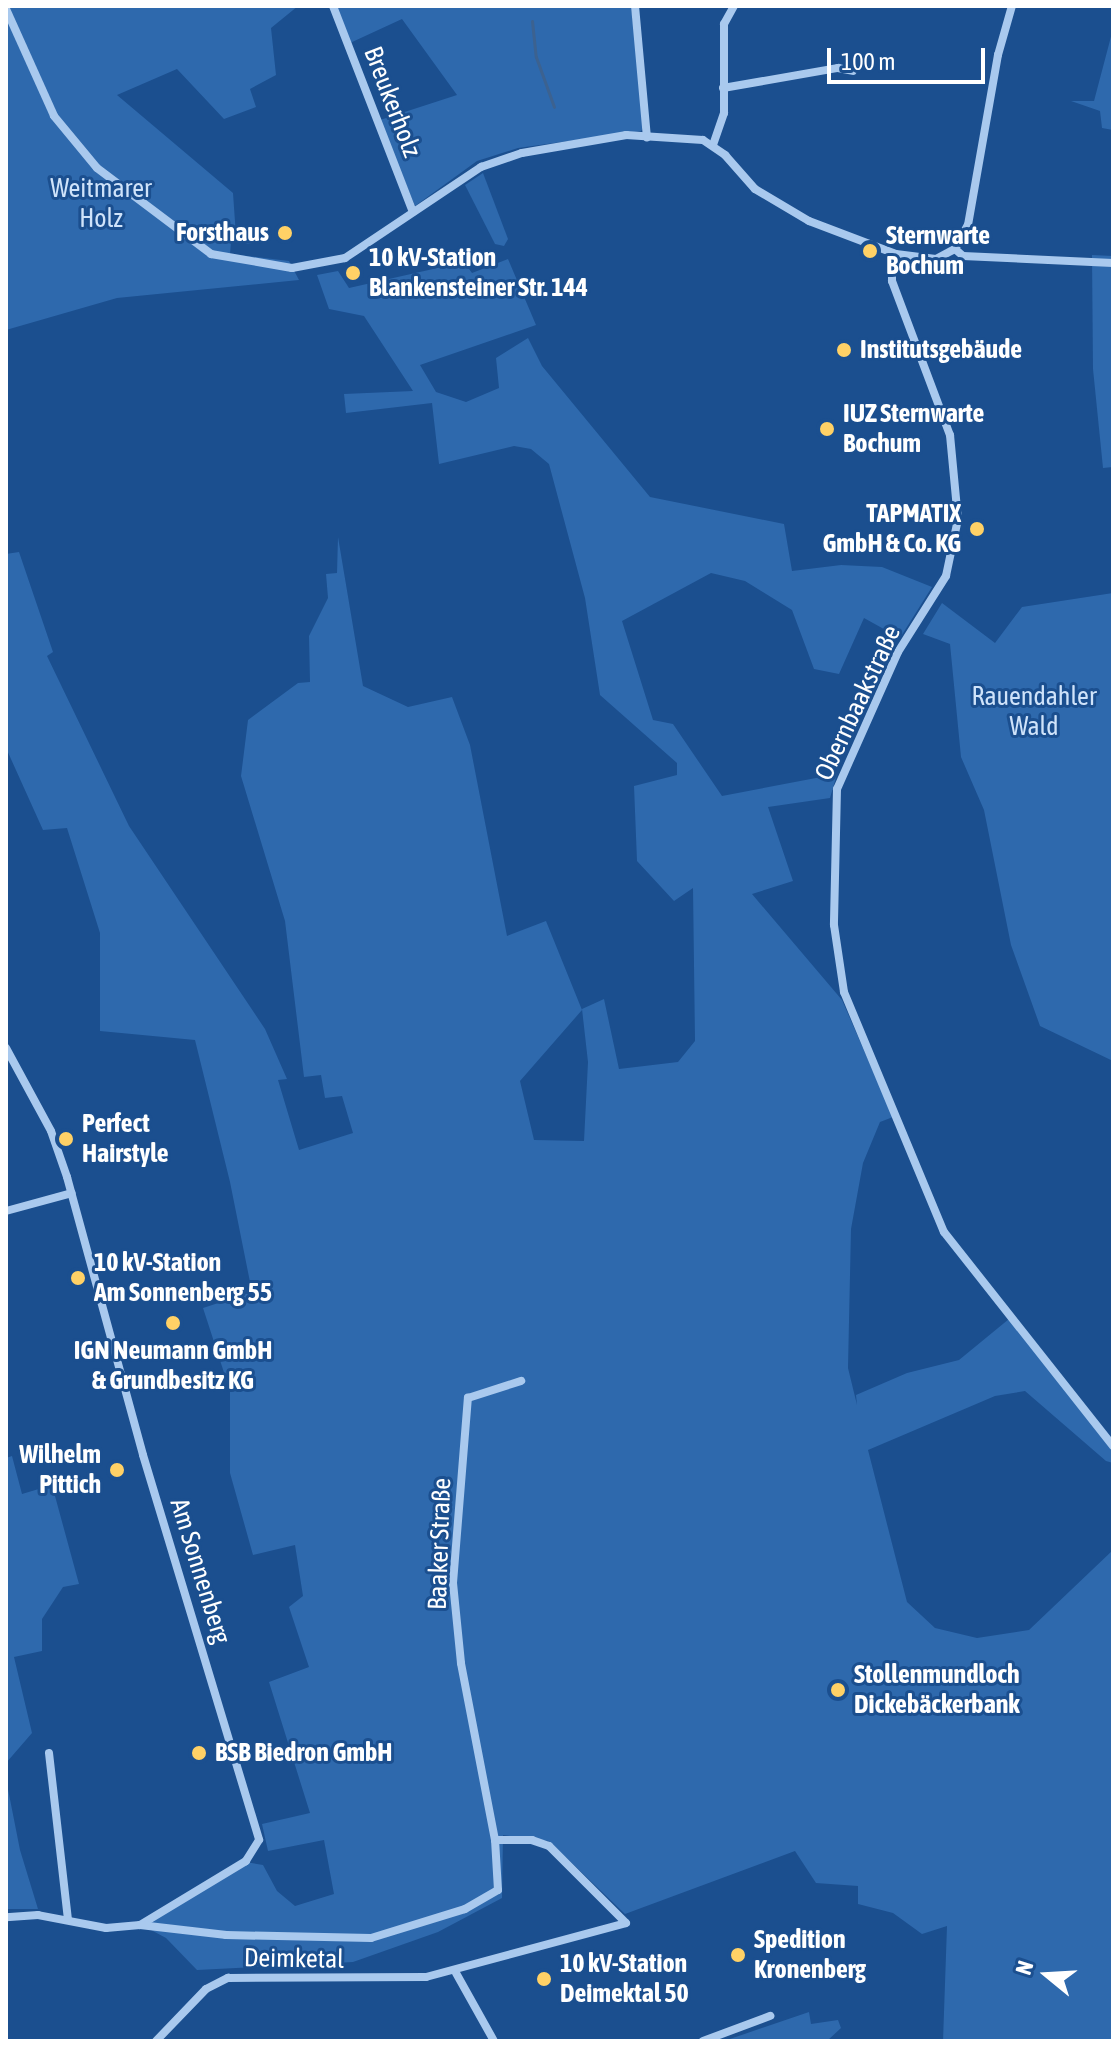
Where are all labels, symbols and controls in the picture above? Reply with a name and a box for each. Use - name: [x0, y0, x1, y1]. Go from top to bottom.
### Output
- scale bar: [831, 32, 989, 82]
- street label: Breukerholz: [357, 42, 427, 162]
- text: 100 m: [841, 48, 895, 75]
- park label: Weitmarer Holz: [50, 173, 152, 234]
- place label: Forsthaus: [176, 217, 269, 249]
- place label: Sternwarte Bochum: [886, 220, 990, 282]
- marker: Forsthaus: [276, 224, 294, 242]
- place label: 10 kV-Station Blankensteiner Str. 144: [369, 242, 588, 304]
- marker: Sternwarte Bochum: [861, 242, 879, 260]
- marker: 10 kV-Station Blankensteiner Str. 144: [344, 264, 362, 282]
- place label: Institutsgebäude: [860, 334, 1022, 366]
- marker: Institutsgebäude: [835, 341, 853, 359]
- place label: IUZ Sternwarte Bochum: [843, 398, 984, 460]
- marker: IUZ Sternwarte Bochum: [818, 420, 836, 438]
- place label: TAPMATIX GmbH & Co. KG: [823, 498, 961, 560]
- marker: TAPMATIX GmbH & Co. KG: [968, 520, 986, 538]
- street label: Obernbaakstraße: [808, 621, 908, 785]
- park label: Rauendahler Wald: [971, 681, 1097, 742]
- place label: Perfect Hairstyle: [82, 1108, 169, 1170]
- marker: Perfect Hairstyle: [57, 1130, 75, 1148]
- place label: 10 kV-Station Am Sonnenberg 55: [94, 1247, 272, 1308]
- marker: 10 kV-Station Am Sonnenberg 55: [69, 1269, 87, 1287]
- marker: IGN Neumann GmbH & Grundbesitz KG: [164, 1314, 182, 1332]
- place label: IGN Neumann GmbH & Grundbesitz KG: [74, 1335, 272, 1396]
- place label: Wilhelm Pittich: [19, 1439, 101, 1500]
- marker: Wilhelm Pittich: [108, 1461, 126, 1479]
- street label: Baaker Straße: [422, 1477, 458, 1611]
- street label: Am Sonnenberg: [163, 1495, 237, 1647]
- place label: Stollenmundloch Dickebäckerbank: [854, 1659, 1020, 1720]
- marker: Stollenmundloch Dickebäckerbank: [829, 1681, 847, 1699]
- place label: BSB Biedron GmbH: [215, 1737, 392, 1769]
- marker: BSB Biedron GmbH: [190, 1744, 208, 1762]
- place label: Spedition Kronenberg: [754, 1924, 866, 1986]
- north arrow: [1007, 1935, 1087, 2015]
- street label: Deimketal: [244, 1943, 344, 1975]
- marker: Spedition Kronenberg: [729, 1946, 747, 1964]
- place label: 10 kV-Station Deimektal 50: [560, 1948, 689, 2010]
- text: N: [1010, 1957, 1039, 1978]
- marker: 10 kV-Station Deimektal 50: [535, 1970, 553, 1988]

